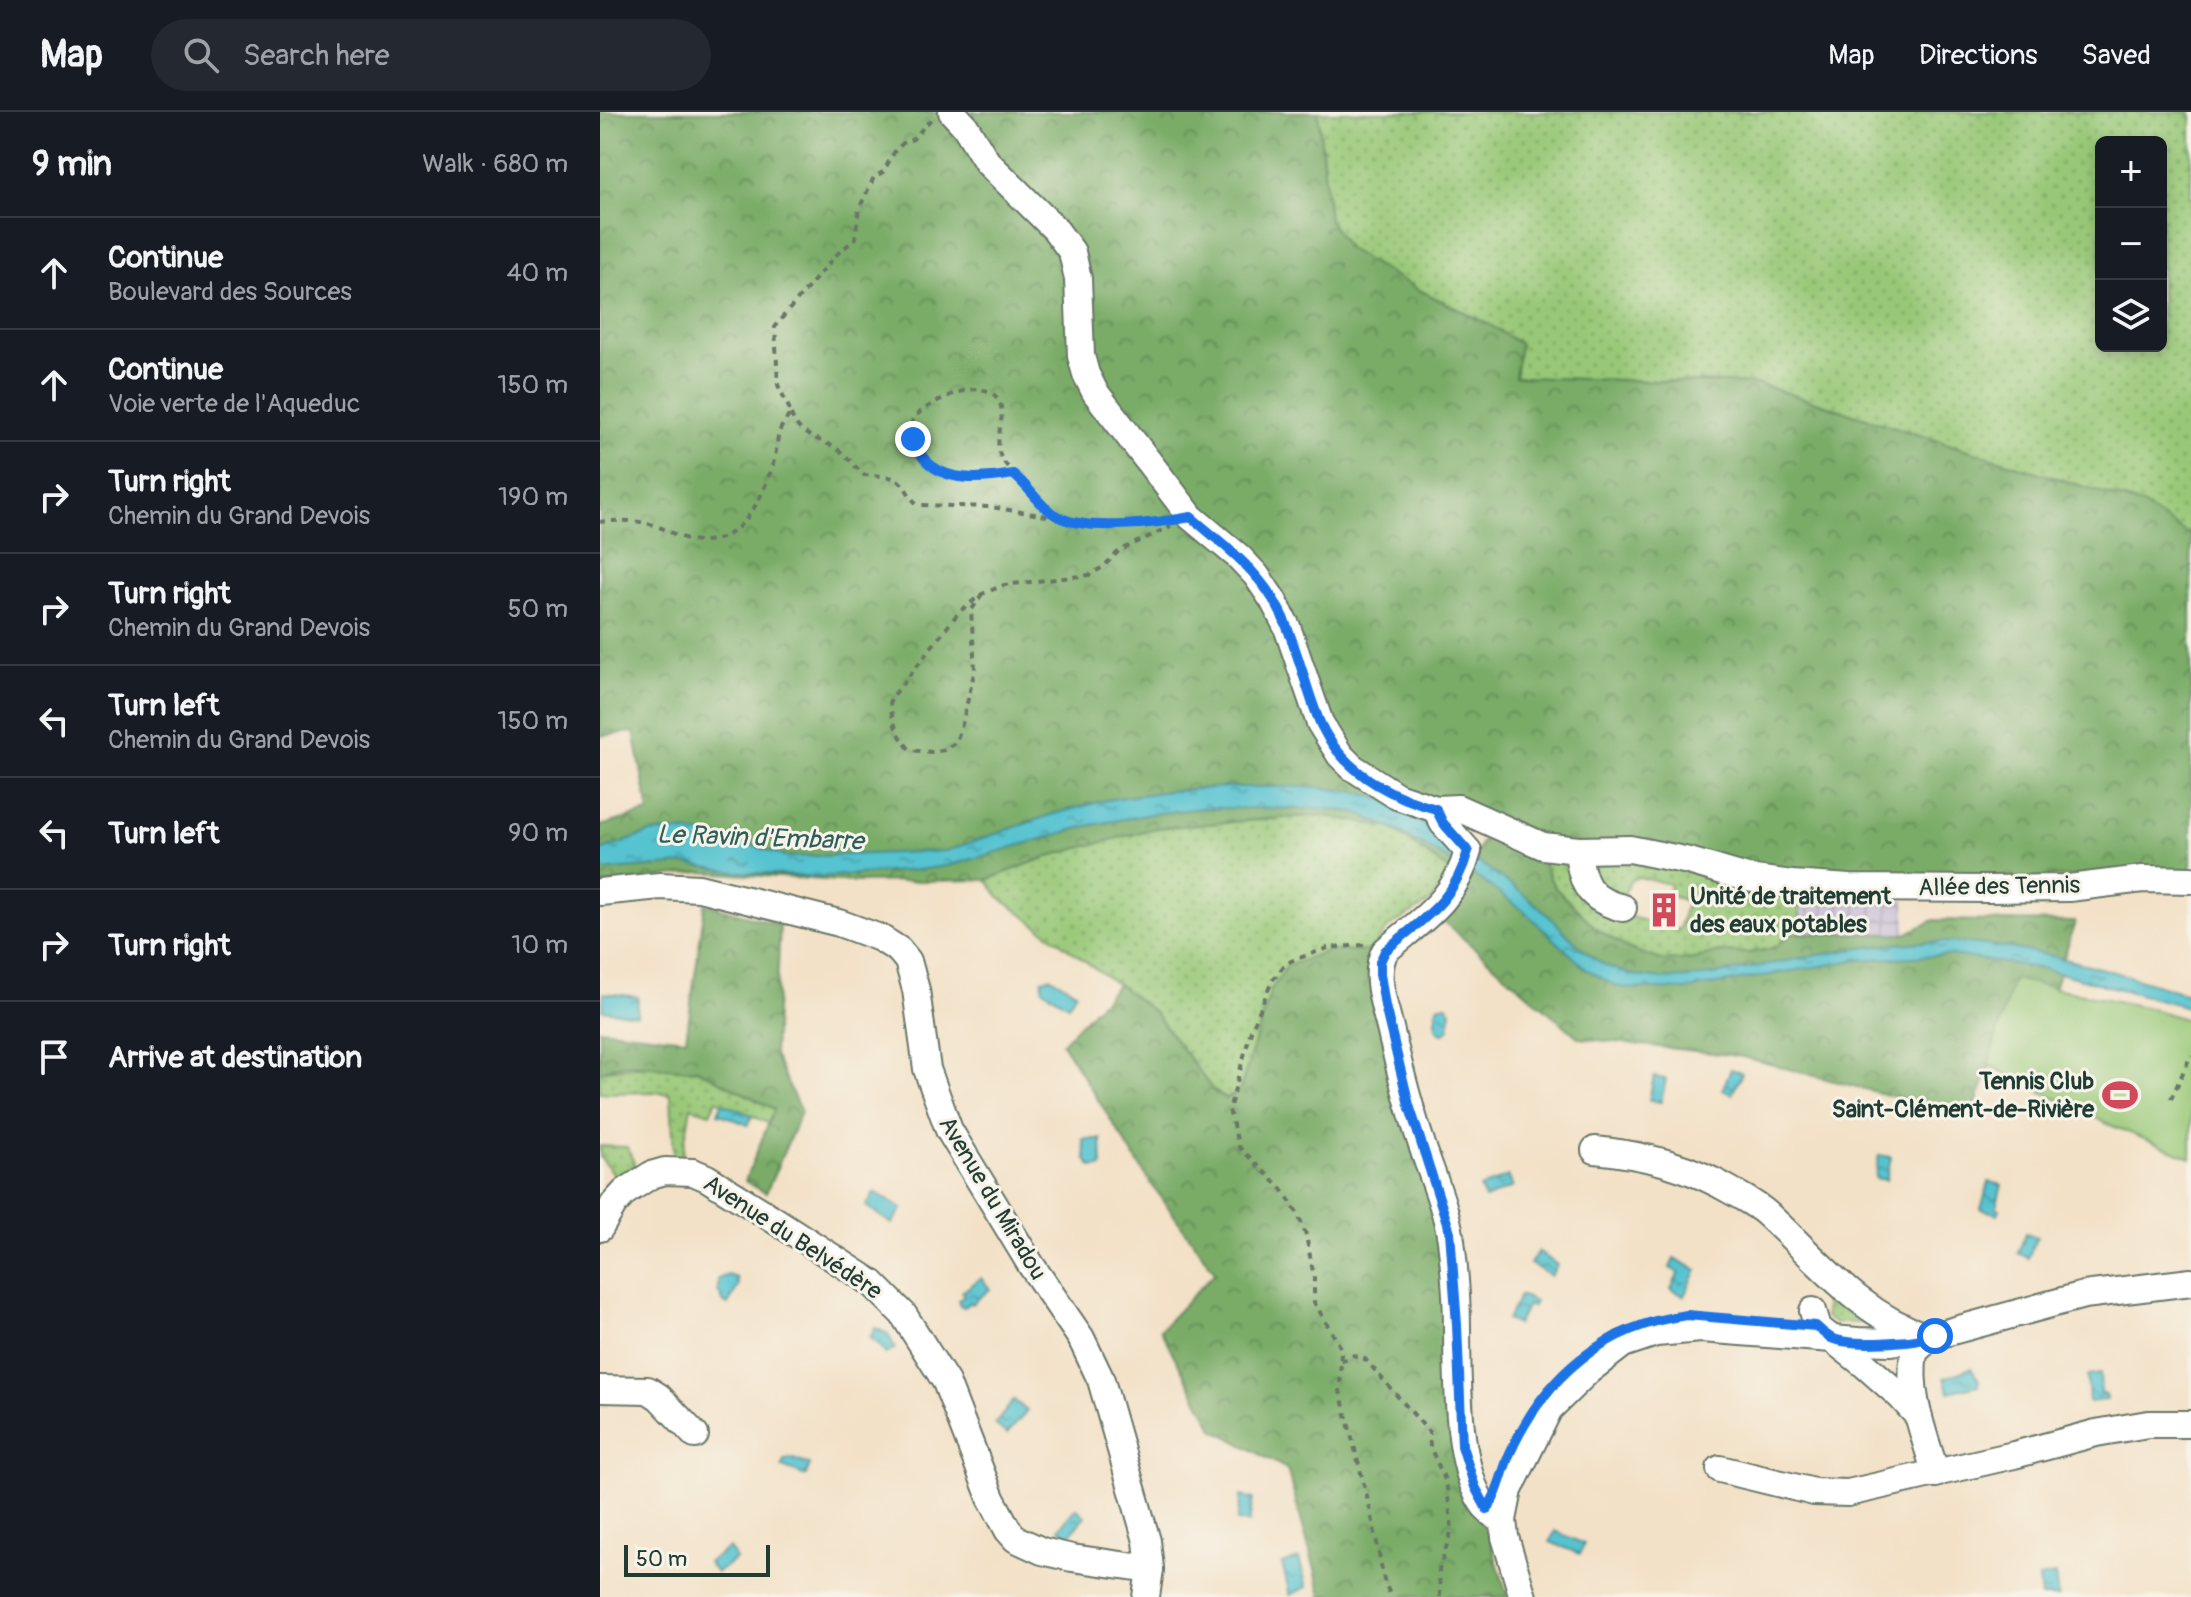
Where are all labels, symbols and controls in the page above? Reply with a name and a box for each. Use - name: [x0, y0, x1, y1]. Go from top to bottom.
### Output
- search box: [151, 19, 711, 91]
- text: Map: [40, 31, 103, 79]
- icon: search: [179, 33, 223, 77]
- text: Search here: [243, 37, 390, 74]
- text: Map: [1828, 38, 1875, 73]
- text: Directions: [1919, 38, 2038, 73]
- text: Saved: [2082, 38, 2151, 73]
- map controls: [2095, 136, 2167, 352]
- button: +: [2095, 136, 2167, 208]
- text: 9 min: [32, 143, 112, 186]
- text: Walk · 680 m: [422, 148, 568, 180]
- button: −: [2095, 208, 2167, 280]
- text: Continue: [108, 239, 223, 276]
- icon: ahead: [32, 251, 76, 295]
- text: 40 m: [506, 257, 568, 289]
- text: Boulevard des Sources: [108, 276, 352, 308]
- button: layers: [2095, 280, 2167, 352]
- text: Continue: [108, 351, 223, 388]
- icon: ahead: [32, 363, 76, 407]
- text: 150 m: [497, 369, 568, 401]
- text: Voie verte de l'Aqueduc: [108, 388, 360, 420]
- route end: [895, 421, 931, 457]
- text: Turn right: [108, 463, 231, 500]
- icon: right: [32, 475, 76, 519]
- text: 190 m: [498, 481, 568, 513]
- text: Chemin du Grand Devois: [108, 500, 370, 532]
- text: Turn right: [108, 575, 231, 612]
- icon: right: [32, 587, 76, 631]
- text: 50 m: [507, 593, 568, 625]
- text: Chemin du Grand Devois: [108, 612, 370, 644]
- text: Turn left: [108, 687, 219, 724]
- icon: left: [32, 699, 76, 743]
- text: 150 m: [497, 705, 568, 737]
- text: Chemin du Grand Devois: [108, 724, 370, 756]
- icon: left: [32, 811, 76, 855]
- text: Turn left: [108, 815, 219, 852]
- text: 90 m: [508, 817, 568, 849]
- water label: Le Ravin d'Embarre: [656, 818, 866, 858]
- street label: Allée des Tennis: [1918, 871, 2081, 902]
- place label: Unité de traitement des eaux potables: [1690, 882, 1892, 939]
- building icon: Unité de traitement des eaux potables: [1645, 891, 1683, 929]
- icon: right: [32, 923, 76, 967]
- text: Turn right: [108, 927, 231, 964]
- text: 10 m: [511, 929, 568, 961]
- icon: arrive: [32, 1035, 76, 1079]
- text: Arrive at destination: [108, 1039, 362, 1076]
- place label: Tennis Club Saint-Clément-de-Rivière: [1832, 1067, 2095, 1124]
- sports icon: Tennis Club Saint-Clément-de-Rivière: [2101, 1076, 2139, 1114]
- street label: Avenue du Miradou: [932, 1111, 1053, 1285]
- street label: Avenue du Belvédère: [698, 1169, 888, 1306]
- route start: [1917, 1318, 1953, 1354]
- scale bar: [624, 1541, 770, 1577]
- text: 50 m: [636, 1545, 687, 1573]

